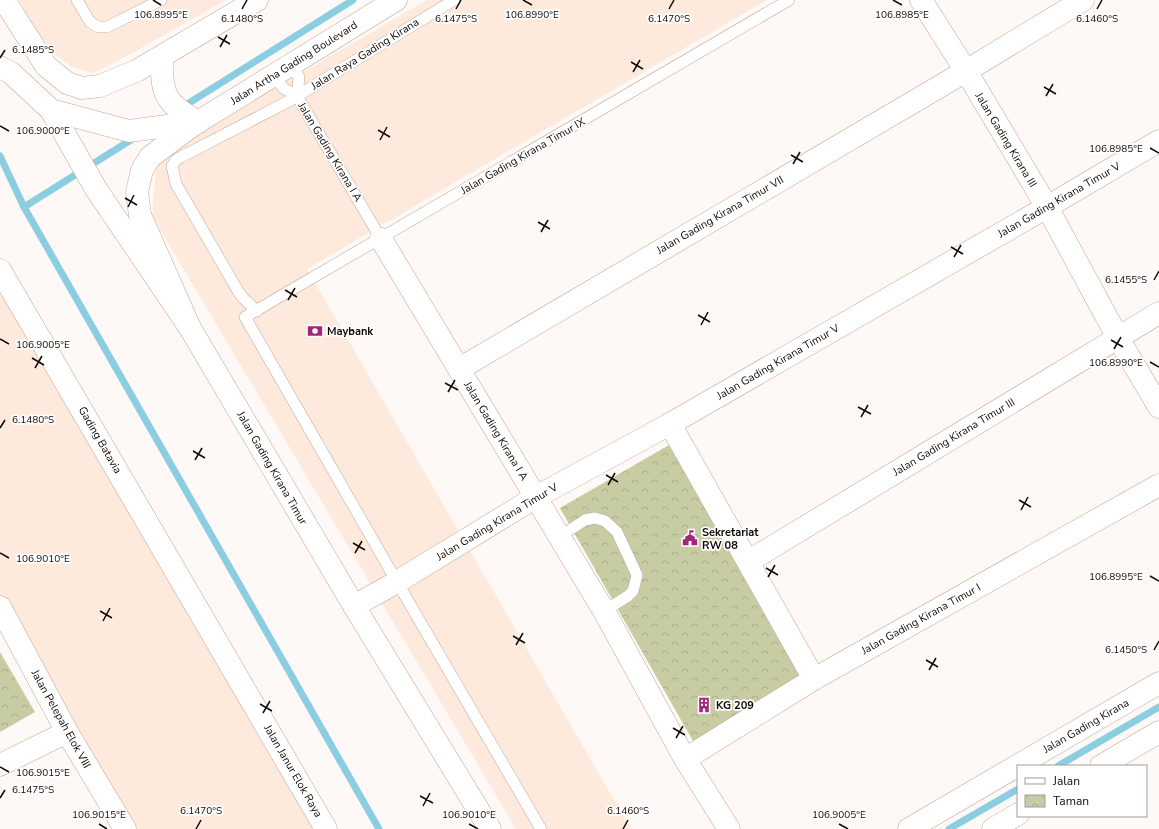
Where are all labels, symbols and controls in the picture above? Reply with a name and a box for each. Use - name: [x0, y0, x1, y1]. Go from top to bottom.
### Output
- text: 106.8995°E: [134, 8, 188, 22]
- text: 106.8990°E: [505, 8, 559, 22]
- text: 106.8985°E: [875, 8, 929, 22]
- text: 6.1480°S: [221, 12, 263, 26]
- text: 6.1475°S: [435, 12, 477, 26]
- text: 6.1470°S: [648, 12, 690, 26]
- text: 6.1460°S: [1076, 12, 1118, 26]
- street label: Jalan Raya Gading Kirana: [307, 15, 422, 94]
- street label: Jalan Artha Gading Boulevard: [227, 18, 360, 109]
- text: 6.1485°S: [12, 43, 54, 57]
- street label: Jalan Gading Kirana III: [971, 89, 1040, 190]
- street label: Jalan Gading Kirana I A: [294, 99, 366, 205]
- street label: Jalan Gading Kirana Timur IX: [457, 114, 589, 198]
- text: 106.9000°E: [16, 124, 70, 138]
- text: 106.8985°E: [1089, 142, 1143, 156]
- street label: Jalan Gading Kirana Timur V: [994, 159, 1123, 242]
- street label: Jalan Gading Kirana Timur VII: [653, 172, 786, 258]
- text: 6.1455°S: [1105, 273, 1147, 287]
- street label: Jalan Gading Kirana Timur V: [713, 321, 842, 404]
- bank icon: Maybank: [306, 322, 324, 340]
- place label: Maybank: [327, 324, 374, 339]
- text: 106.9005°E: [16, 338, 70, 352]
- text: 106.8990°E: [1089, 356, 1143, 370]
- street label: Jalan Gading Kirana I A: [460, 378, 532, 484]
- street label: Jalan Gading Kirana Timur III: [889, 395, 1018, 480]
- street label: Gading Batavia: [75, 404, 125, 476]
- street label: Jalan Gading Kirana Timur: [233, 408, 311, 527]
- text: 6.1480°S: [12, 413, 54, 427]
- street label: Jalan Gading Kirana Timur V: [433, 480, 561, 565]
- place label: Sekretariat RW 08: [702, 525, 759, 553]
- public building icon: Sekretariat RW 08: [681, 529, 699, 547]
- text: 106.9010°E: [16, 552, 70, 566]
- text: 106.8995°E: [1089, 570, 1143, 584]
- street label: Jalan Gading Kirana Timur I: [858, 580, 983, 659]
- text: 6.1450°S: [1105, 643, 1147, 657]
- street label: Jalan Pelepah Elok VIII: [27, 666, 94, 771]
- street label: Jalan Gading Kirana: [1039, 695, 1132, 757]
- building icon: KG 209: [695, 696, 713, 714]
- place label: KG 209: [716, 698, 754, 713]
- street label: Jalan Janur Elok Raya: [260, 721, 326, 820]
- legend: [1017, 765, 1147, 817]
- text: 106.9015°E: [16, 766, 70, 780]
- text: Jalan: [1052, 773, 1080, 789]
- text: 6.1475°S: [12, 783, 54, 797]
- text: Taman: [1053, 793, 1089, 809]
- text: 6.1470°S: [180, 804, 222, 818]
- text: 6.1460°S: [607, 804, 649, 818]
- text: 106.9015°E: [72, 808, 126, 822]
- text: 106.9010°E: [442, 808, 496, 822]
- text: 106.9005°E: [812, 808, 866, 822]

